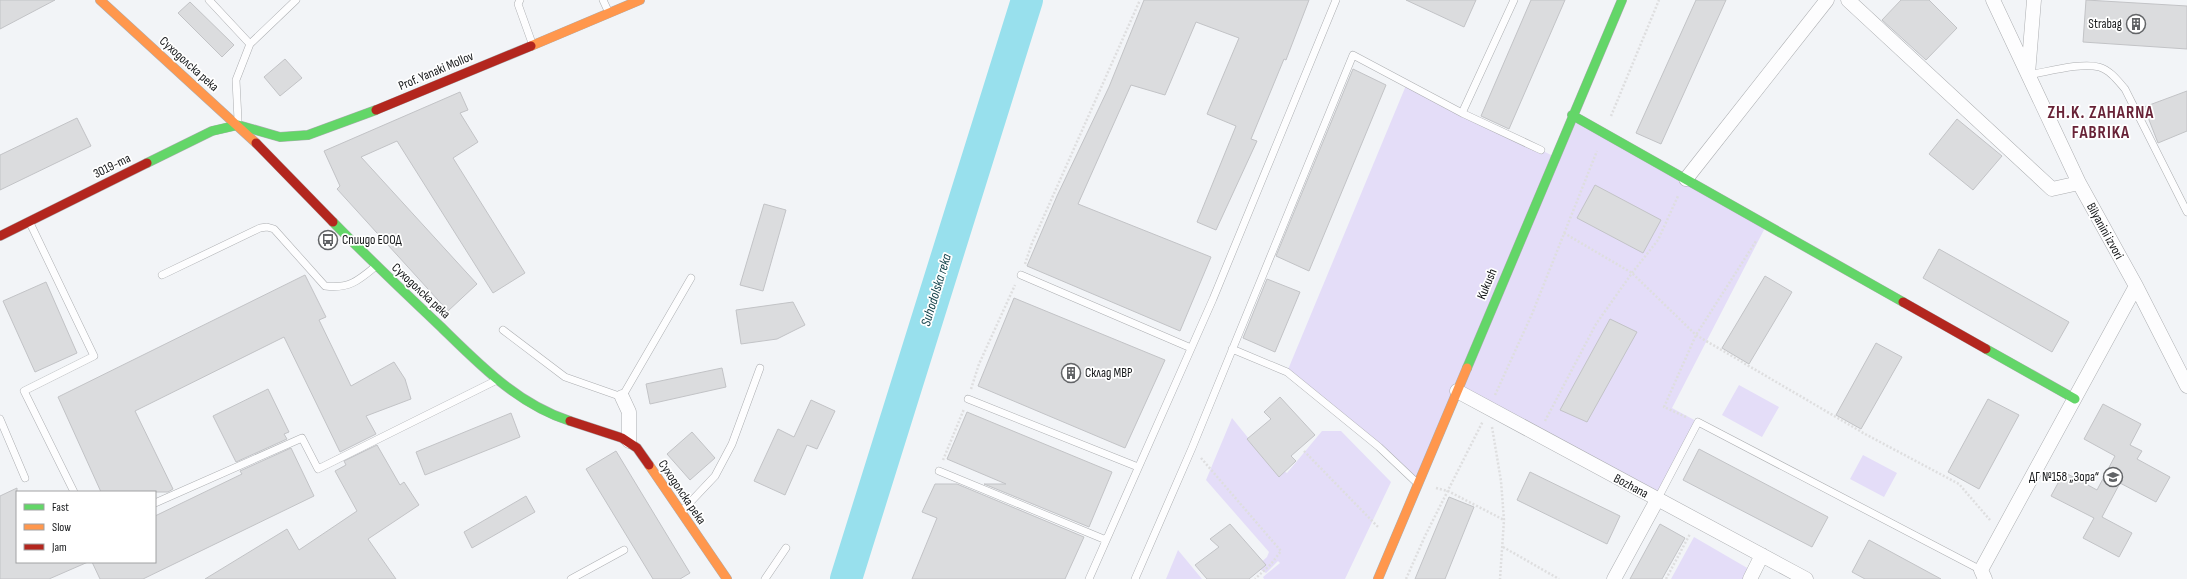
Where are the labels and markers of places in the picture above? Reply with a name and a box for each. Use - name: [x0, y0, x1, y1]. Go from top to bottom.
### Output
- building icon: Strabag: [2125, 13, 2147, 35]
- place label: Strabag: [2088, 16, 2122, 32]
- bus stop icon: Спиидо ЕООД: [317, 229, 339, 251]
- place label: Спиидо ЕООД: [342, 232, 403, 248]
- building icon: Склад МВР: [1060, 362, 1082, 384]
- place label: Склад МВР: [1085, 365, 1133, 381]
- school or university icon: ДГ №158 „Зора“: [2102, 466, 2124, 488]
- place label: ДГ №158 „Зора“: [2029, 469, 2099, 485]

